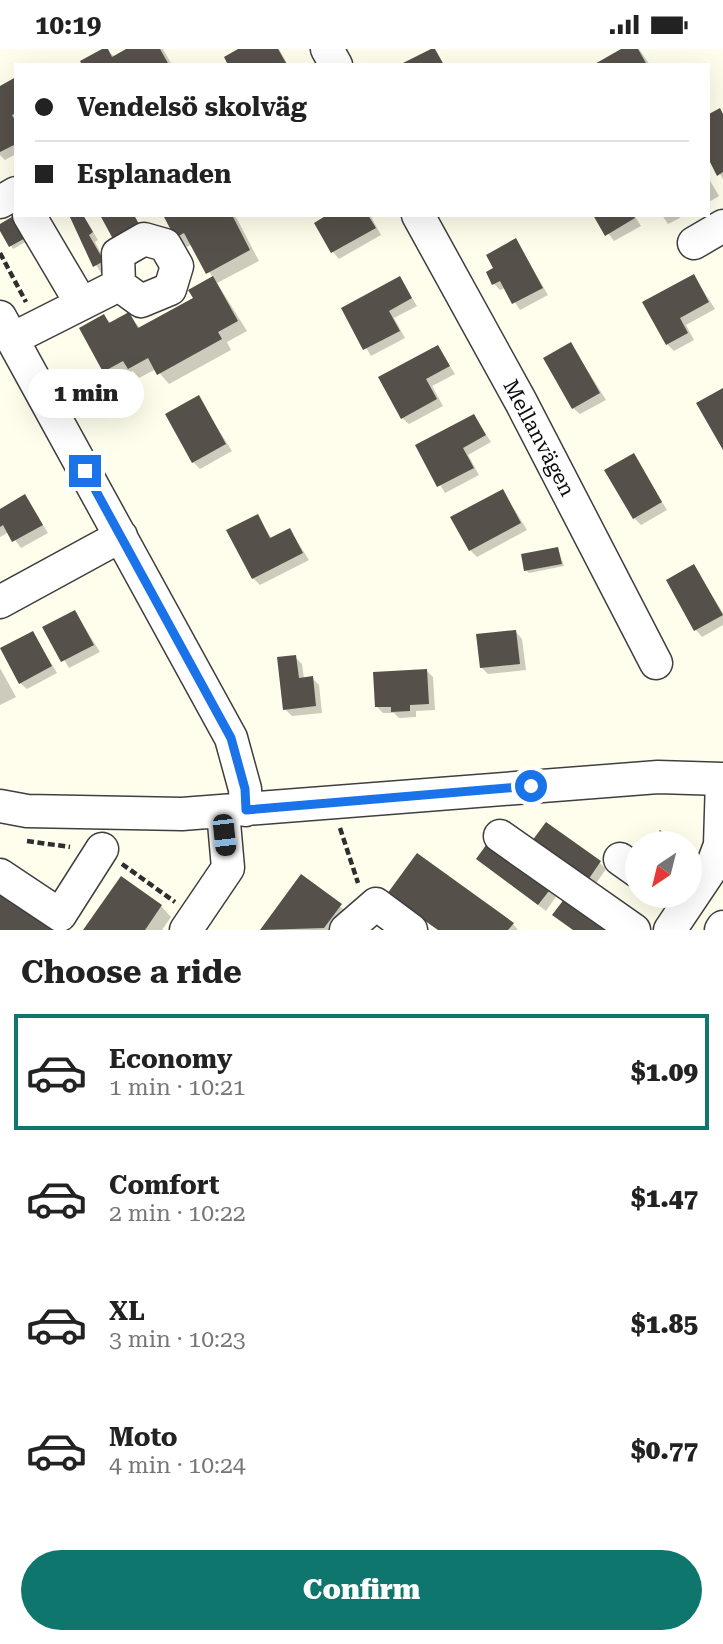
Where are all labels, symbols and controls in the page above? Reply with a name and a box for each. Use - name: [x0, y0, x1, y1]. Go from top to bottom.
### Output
- text: 10:19: [35, 10, 101, 40]
- text: Vendelsö skolväg: [77, 92, 307, 122]
- text: Esplanaden: [77, 159, 232, 189]
- callout: 1 min: [27, 369, 143, 419]
- street label: Mellanvägen: [498, 376, 580, 501]
- text: 1 min: [54, 380, 118, 407]
- route end: [69, 455, 101, 487]
- route start: [515, 770, 547, 802]
- car: [212, 813, 237, 857]
- north arrow: [625, 831, 702, 908]
- map controls: [625, 831, 702, 908]
- text: Choose a ride: [21, 953, 242, 991]
- icon: car: [25, 1041, 88, 1104]
- text: Economy: [109, 1044, 232, 1074]
- text: $1.09: [631, 1057, 698, 1087]
- text: 1 min · 10:21: [109, 1074, 246, 1101]
- icon: car: [25, 1167, 88, 1230]
- text: Comfort: [109, 1170, 219, 1200]
- text: $1.47: [631, 1183, 698, 1213]
- text: 2 min · 10:22: [109, 1200, 246, 1227]
- icon: car: [25, 1293, 88, 1356]
- text: XL: [109, 1296, 145, 1326]
- text: $1.85: [631, 1309, 698, 1339]
- text: 3 min · 10:23: [109, 1326, 246, 1353]
- icon: car: [25, 1419, 88, 1482]
- text: Moto: [109, 1422, 178, 1452]
- text: $0.77: [631, 1435, 698, 1465]
- text: 4 min · 10:24: [109, 1452, 246, 1479]
- button: Confirm: [21, 1550, 702, 1630]

